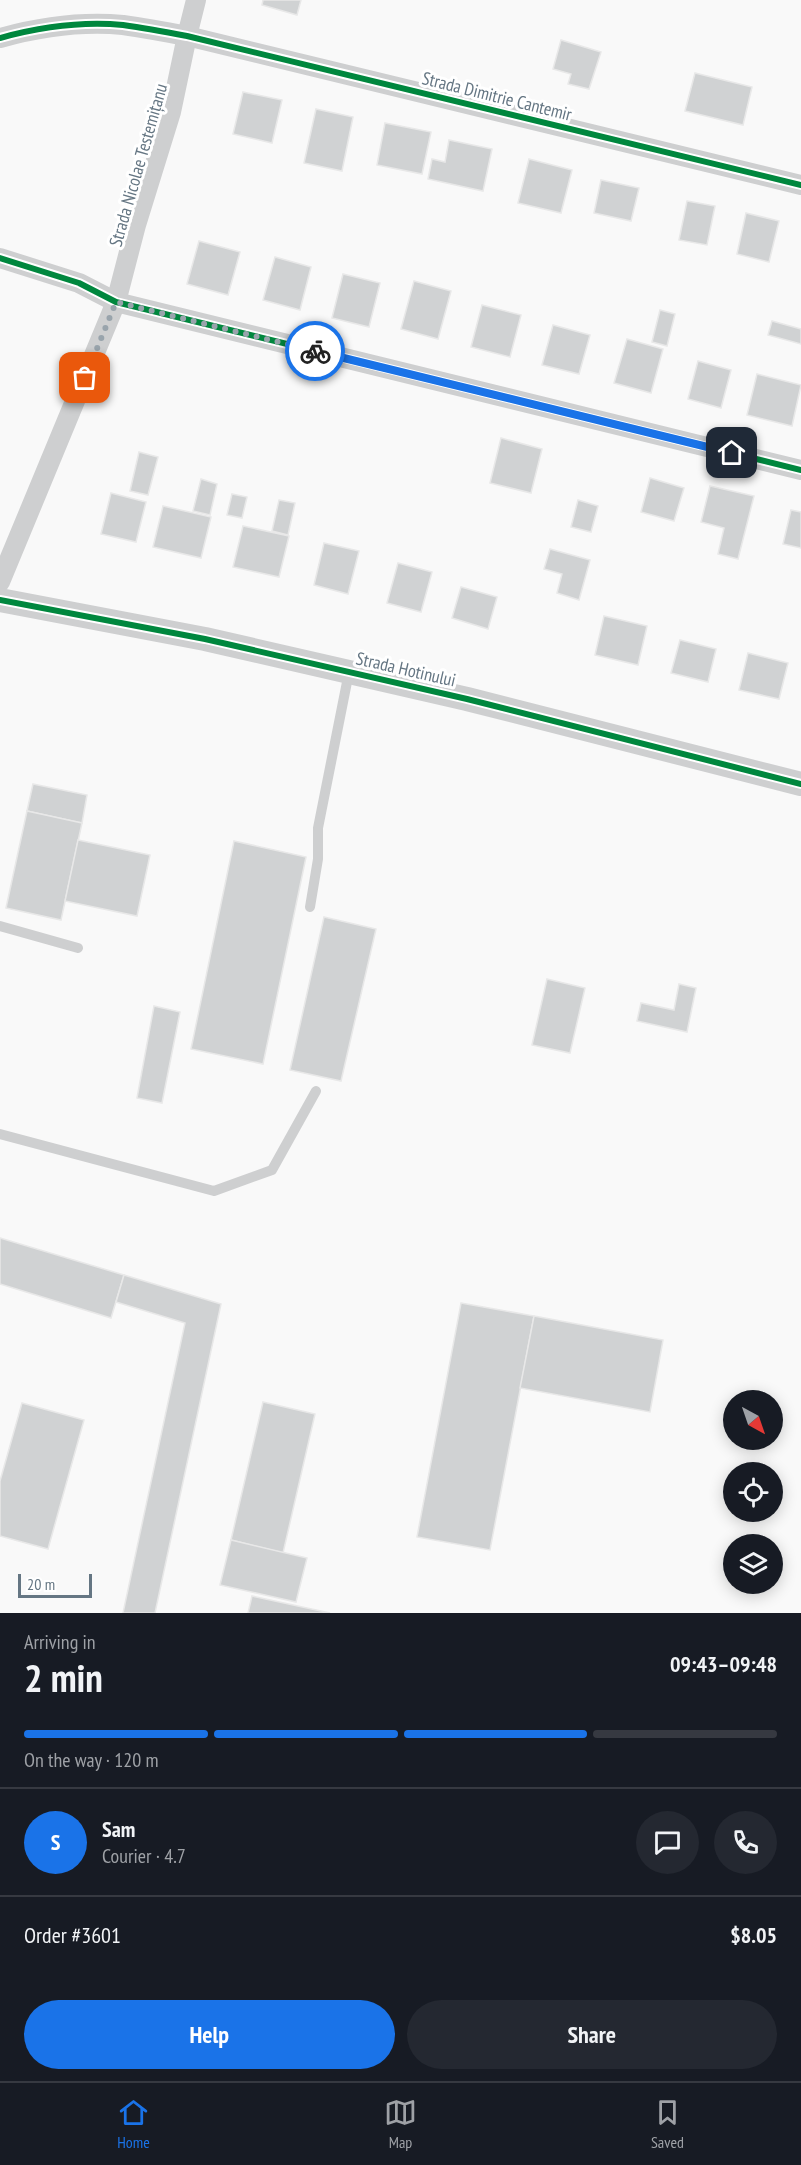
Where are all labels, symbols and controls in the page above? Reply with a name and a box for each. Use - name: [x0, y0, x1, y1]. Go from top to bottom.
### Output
- street label: Strada Dimitrie Cantemir: [420, 66, 574, 126]
- street label: Strada Nicolae Testemițanu: [104, 81, 172, 249]
- courier: [285, 321, 345, 381]
- icon: bike: [299, 335, 332, 368]
- pin: [59, 352, 110, 403]
- icon: bag: [68, 361, 101, 394]
- pin: [706, 427, 757, 478]
- icon: home: [715, 436, 748, 469]
- street label: Strada Hotinului: [354, 646, 458, 692]
- north arrow: [723, 1390, 783, 1450]
- map controls: [723, 1390, 783, 1594]
- button: locate: [723, 1462, 783, 1522]
- button: layers: [723, 1534, 783, 1594]
- scale bar: [18, 1571, 92, 1598]
- text: 20 m: [27, 1574, 55, 1594]
- text: Arriving in: [24, 1629, 96, 1655]
- text: 09:43–09:48: [670, 1650, 777, 1678]
- text: 2 min: [24, 1652, 103, 1703]
- text: On the way · 120 m: [24, 1747, 159, 1773]
- button: chat: [636, 1811, 699, 1874]
- button: phone: [714, 1811, 777, 1874]
- text: Sam: [102, 1815, 135, 1843]
- text: S: [51, 1828, 60, 1856]
- text: Courier · 4.7: [102, 1843, 186, 1869]
- text: Order #3601: [24, 1921, 121, 1949]
- text: $8.05: [730, 1921, 777, 1949]
- button: Help: [24, 2000, 395, 2069]
- button: Share: [407, 2000, 777, 2069]
- tab: Home: [117, 2096, 150, 2152]
- tab: Map: [384, 2096, 417, 2152]
- tab: Saved: [651, 2096, 684, 2152]

